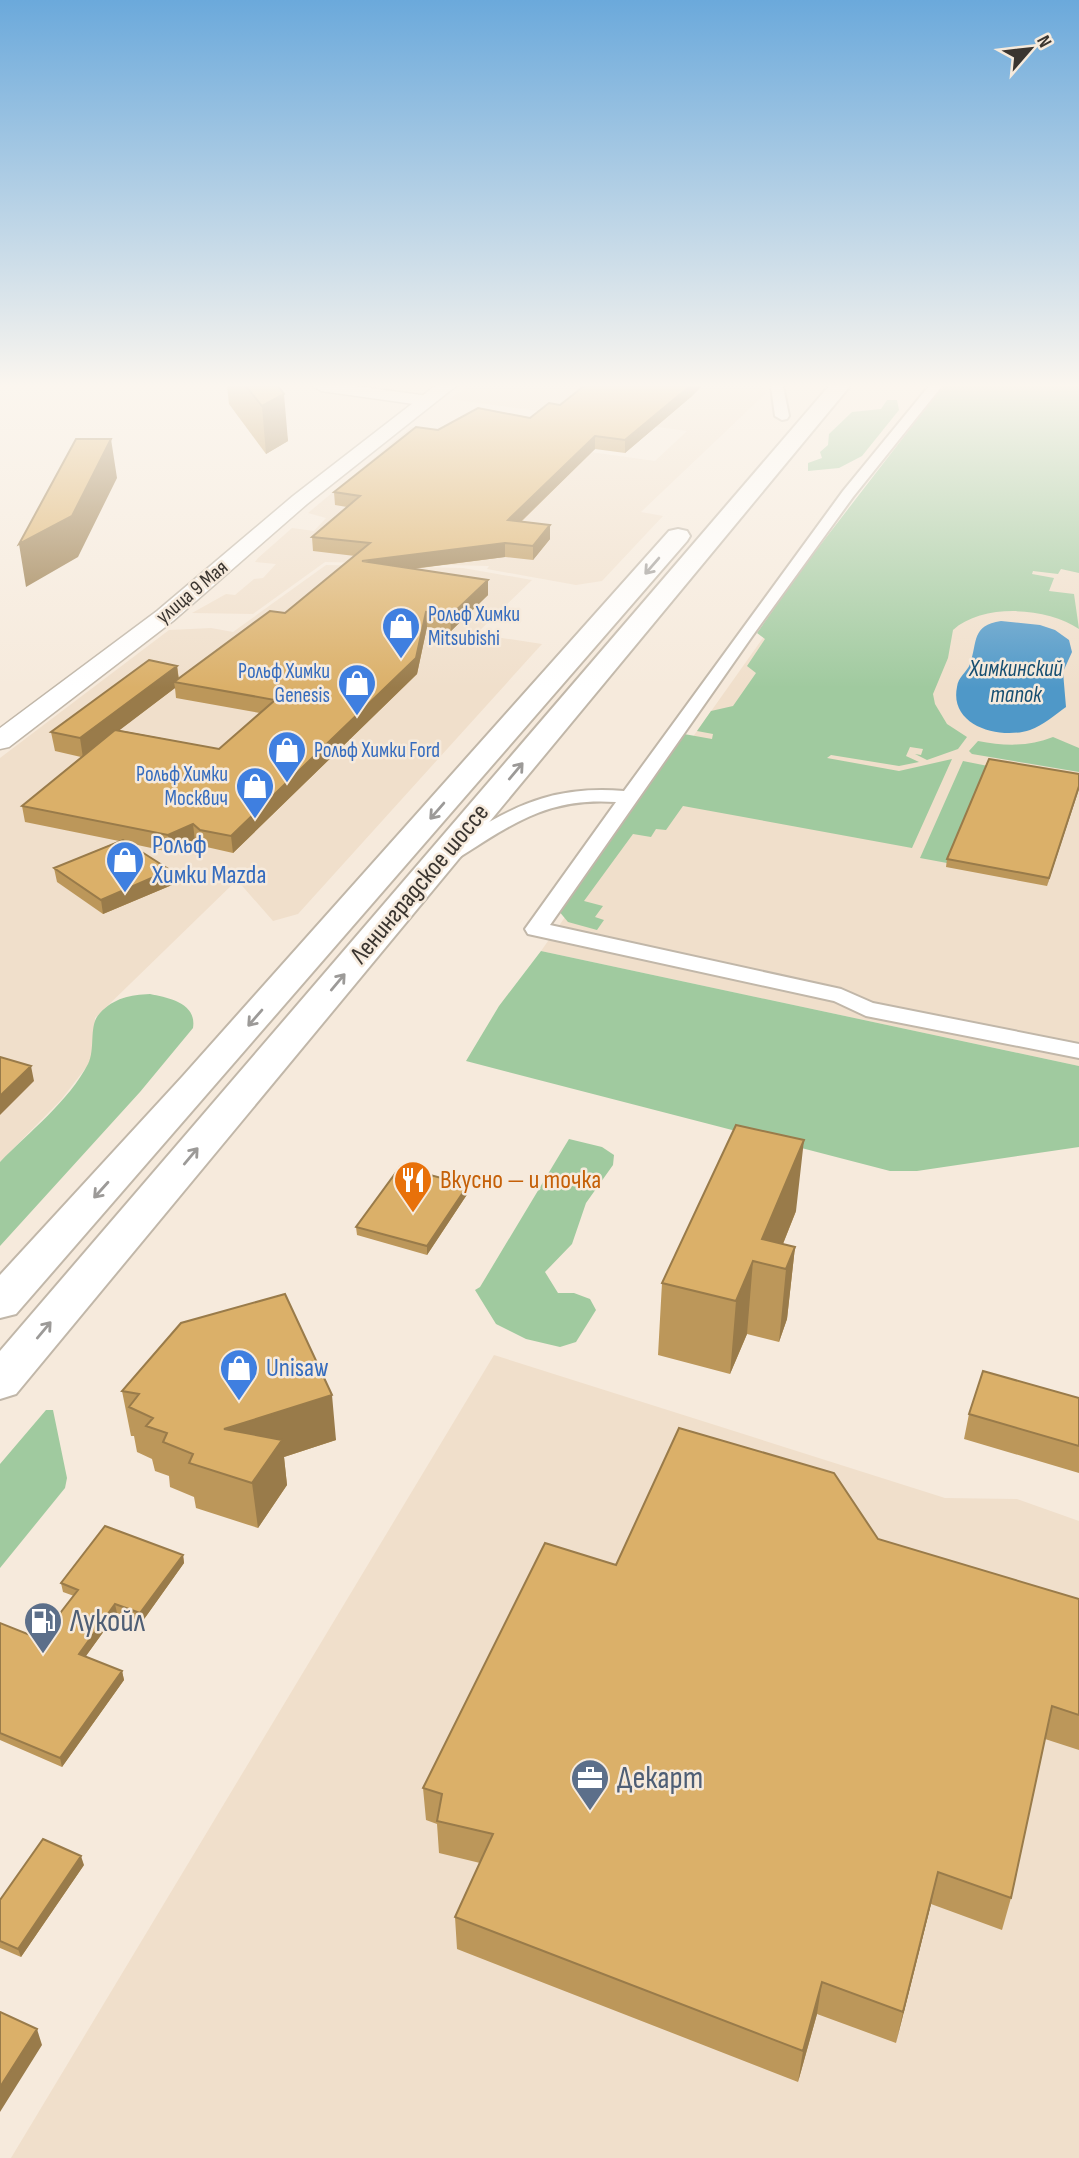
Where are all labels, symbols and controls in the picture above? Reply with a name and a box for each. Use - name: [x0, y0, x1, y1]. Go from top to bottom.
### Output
- north arrow: [995, 14, 1065, 84]
- text: N: [1031, 32, 1056, 52]
- street label: улица 9 Мая: [151, 555, 233, 629]
- one-way arrow: [644, 557, 660, 575]
- place label: Рольф Химки Mitsubishi: [428, 602, 520, 651]
- shop icon: Рольф Химки Mitsubishi: [380, 605, 422, 660]
- water label: Химкинский тапок: [968, 655, 1063, 709]
- place label: Рольф Химки Genesis: [238, 659, 330, 708]
- shop icon: Рольф Химки Genesis: [336, 662, 378, 717]
- shop icon: Рольф Химки Ford: [266, 729, 308, 784]
- place label: Рольф Химки Ford: [314, 738, 440, 763]
- place label: Рольф Химки Москвич: [136, 762, 228, 811]
- one-way arrow: [508, 762, 524, 780]
- shop icon: Рольф Химки Москвич: [234, 765, 276, 820]
- street label: Ленинградское шоссе: [343, 798, 496, 971]
- one-way arrow: [429, 802, 445, 820]
- place label: Рольф Химки Mazda: [151, 830, 266, 891]
- shop icon: Рольф Химки Mazda: [104, 839, 146, 894]
- one-way arrow: [330, 974, 346, 992]
- one-way arrow: [247, 1009, 263, 1027]
- one-way arrow: [183, 1148, 199, 1166]
- restaurant icon: Вкусно — и точка: [392, 1159, 434, 1214]
- place label: Вкусно — и точка: [440, 1165, 601, 1196]
- one-way arrow: [93, 1181, 110, 1198]
- one-way arrow: [36, 1321, 52, 1339]
- shop icon: Unisaw: [218, 1347, 260, 1402]
- place label: Unisaw: [266, 1353, 329, 1384]
- fuel station icon: Лукойл: [22, 1600, 64, 1655]
- place label: Лукойл: [69, 1602, 146, 1641]
- office icon: Декарт: [569, 1757, 611, 1812]
- place label: Декарт: [617, 1759, 703, 1798]

